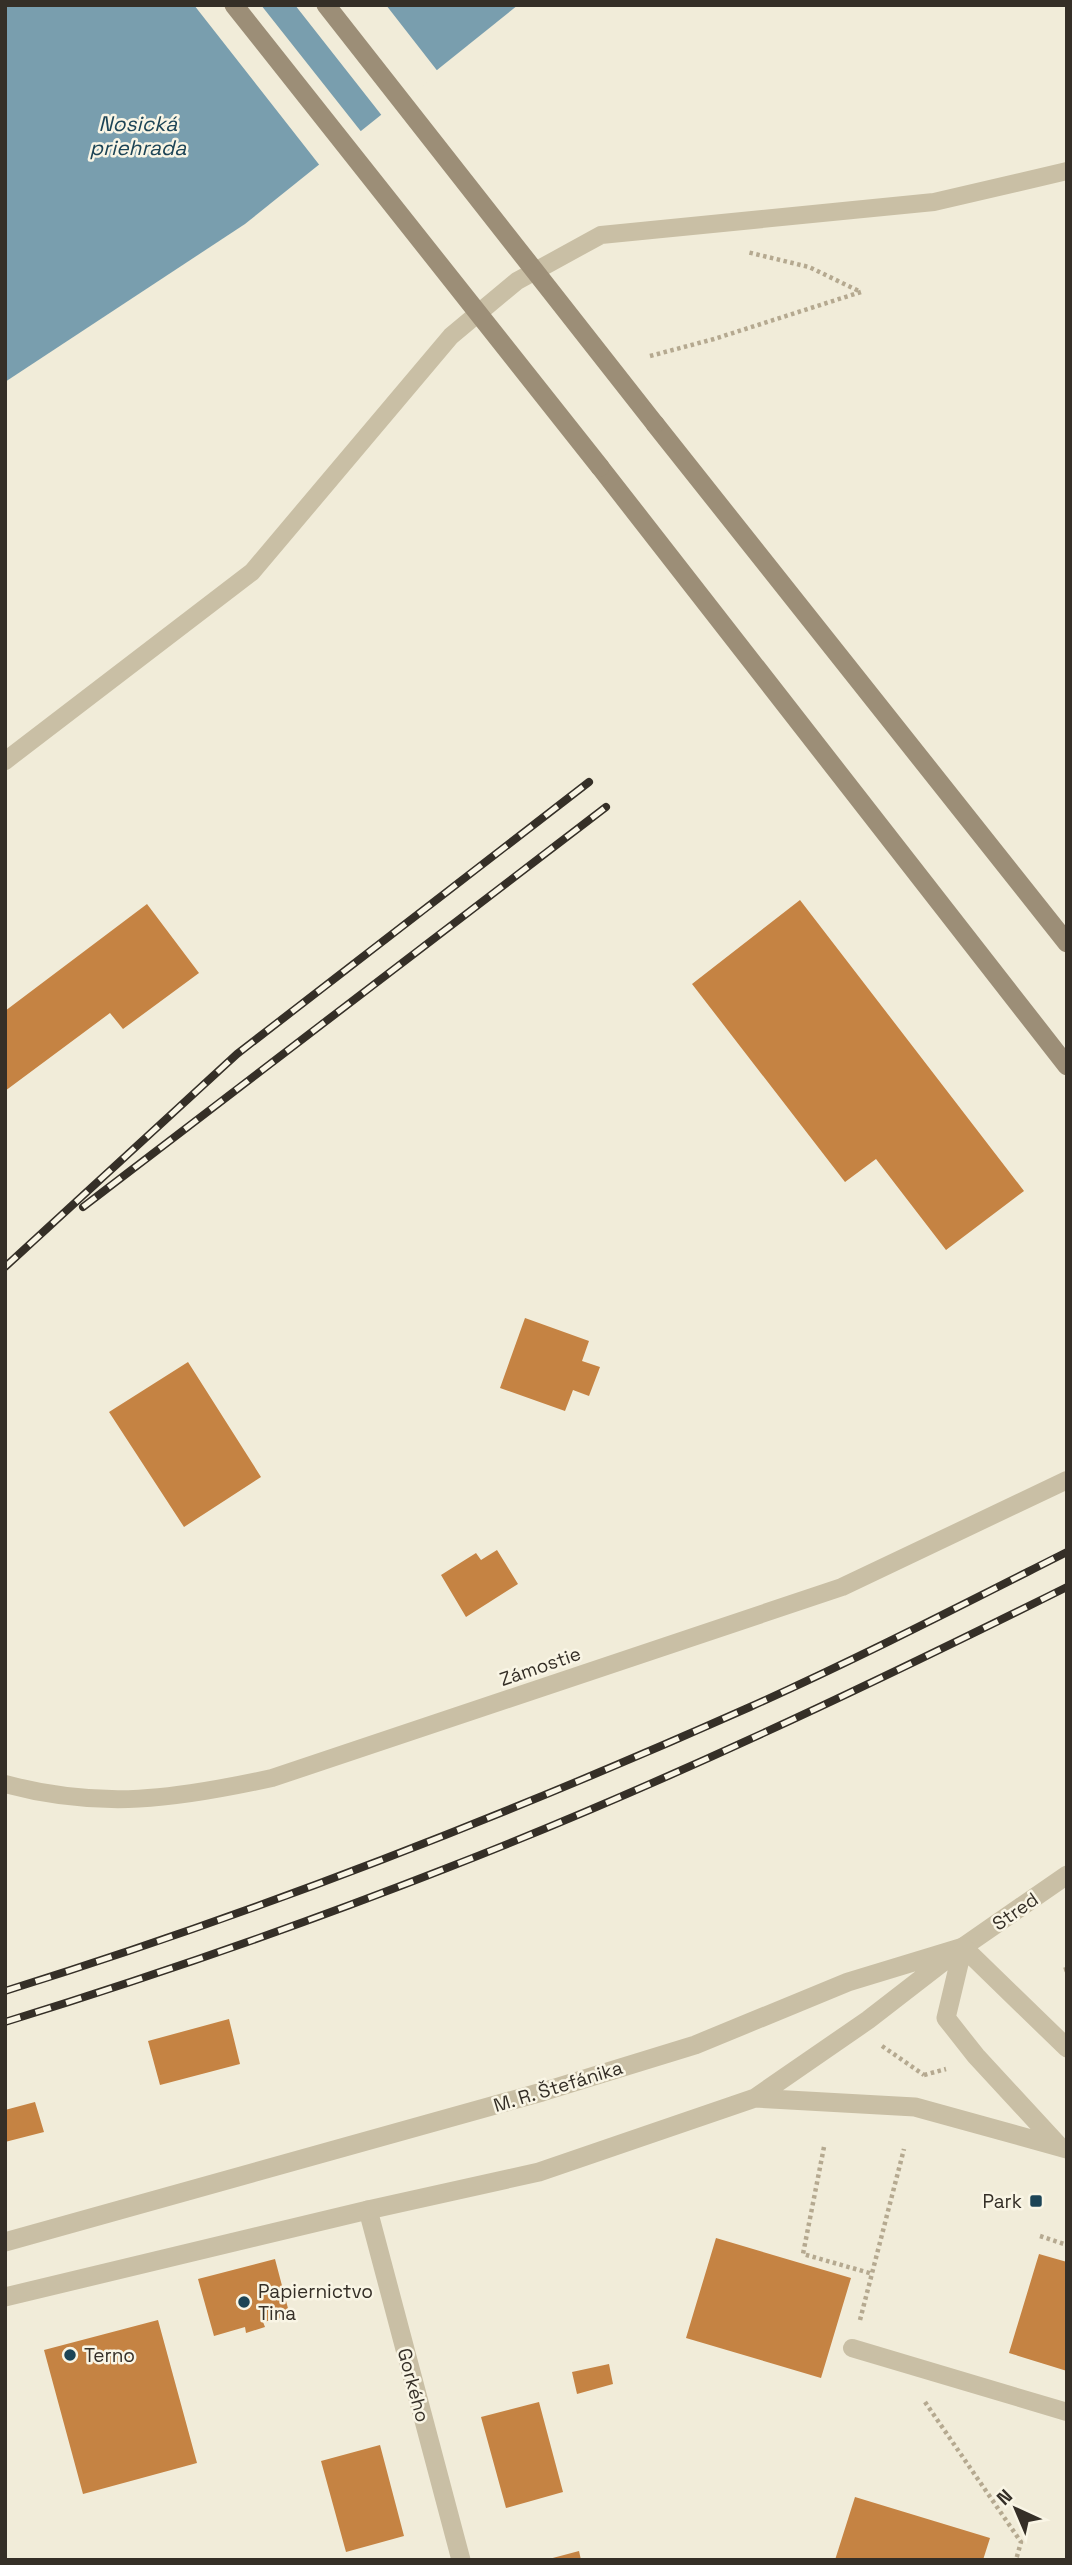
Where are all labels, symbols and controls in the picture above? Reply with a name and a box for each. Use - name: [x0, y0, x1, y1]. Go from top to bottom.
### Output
- water label: Nosická priehrada: [90, 110, 187, 161]
- street label: Zámostie: [496, 1641, 584, 1692]
- street label: Stred: [987, 1887, 1043, 1936]
- street label: M. R. Štefánika: [490, 2055, 626, 2118]
- place label: Park: [982, 2189, 1022, 2214]
- marker: Park: [1028, 2193, 1044, 2209]
- place label: Papiernictvo Tina: [258, 2279, 373, 2326]
- marker: Papiernictvo Tina: [236, 2294, 252, 2310]
- place label: Terno: [84, 2343, 135, 2368]
- street label: Gorkého: [392, 2345, 435, 2425]
- marker: Terno: [62, 2347, 78, 2363]
- north arrow: [981, 2474, 1051, 2544]
- text: N: [991, 2484, 1018, 2511]

